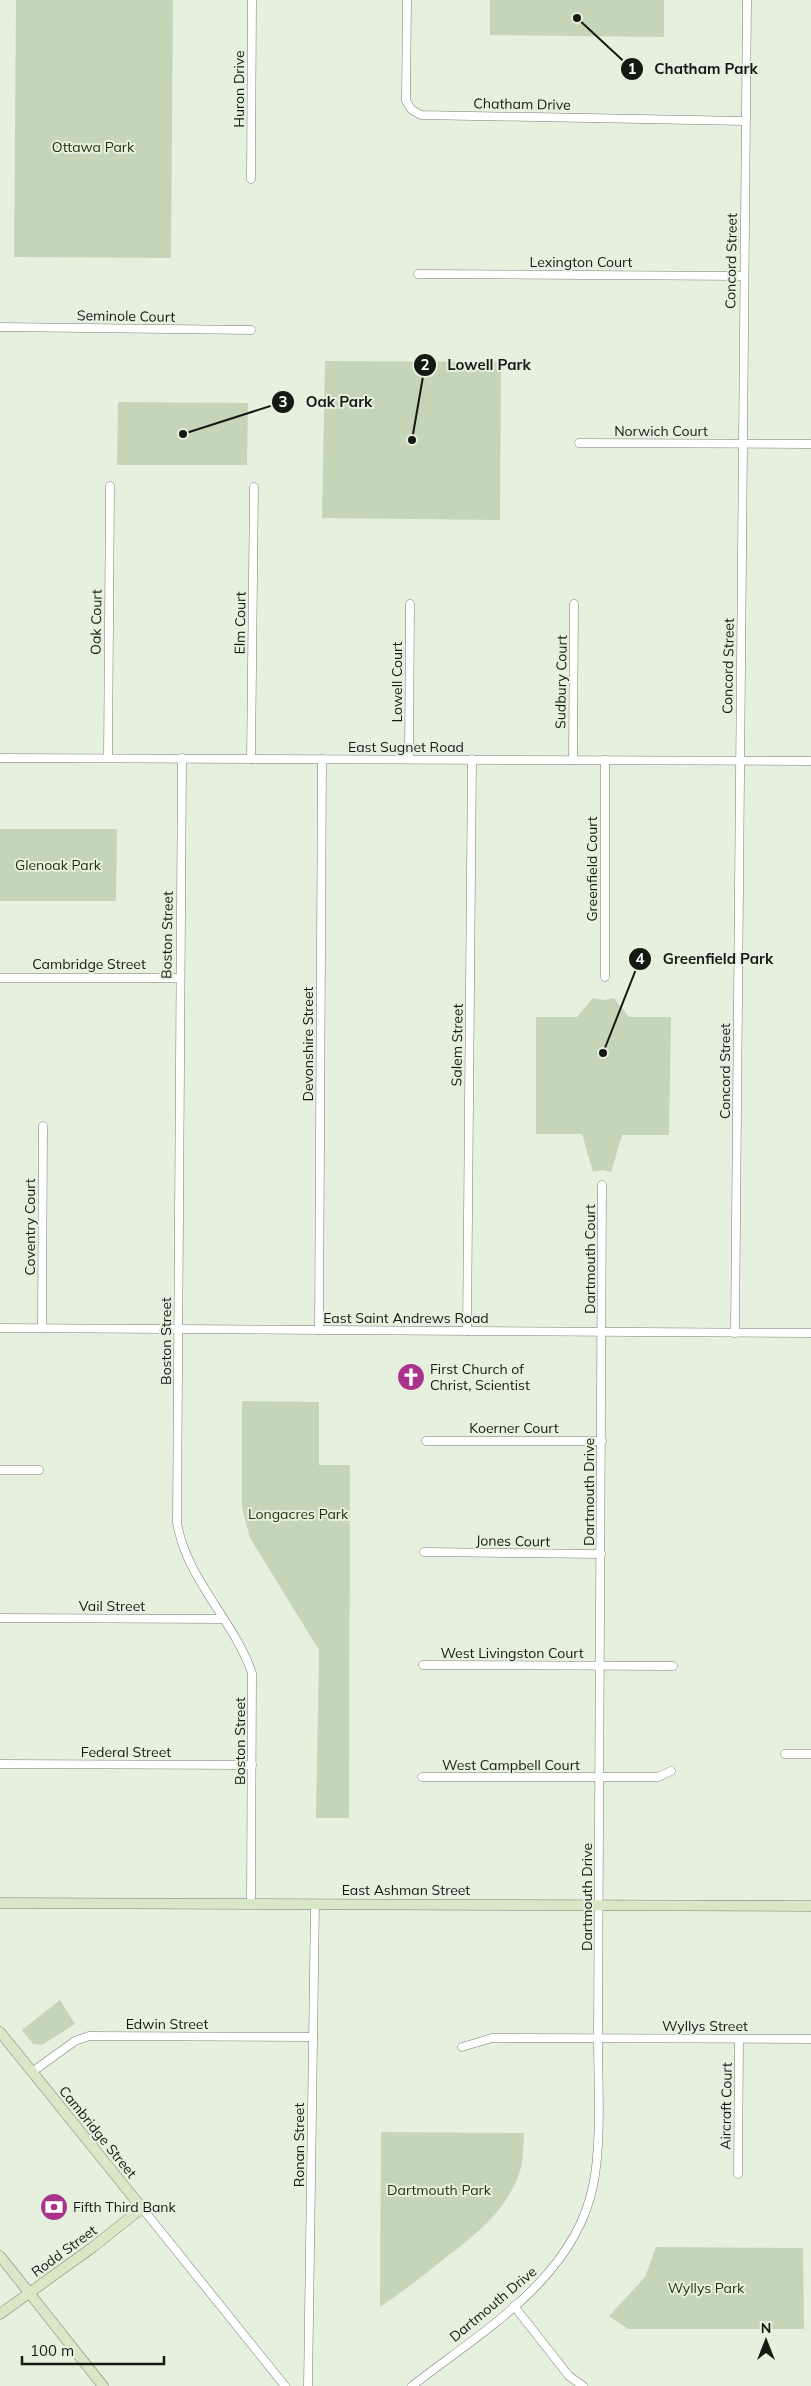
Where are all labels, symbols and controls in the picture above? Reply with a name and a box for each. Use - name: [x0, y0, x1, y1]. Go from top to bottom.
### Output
- street label: Huron Drive: [230, 50, 248, 128]
- callout: Chatham Park: [619, 54, 768, 84]
- text: 1: [627, 59, 637, 78]
- text: Chatham Park: [654, 59, 758, 78]
- street label: Chatham Drive: [473, 94, 571, 114]
- park label: Ottawa Park: [52, 138, 135, 156]
- street label: Concord Street: [721, 213, 741, 309]
- street label: Lexington Court: [530, 253, 632, 271]
- street label: Seminole Court: [77, 306, 175, 326]
- callout: Lowell Park: [413, 350, 541, 380]
- text: 2: [420, 355, 430, 374]
- text: Lowell Park: [447, 355, 531, 374]
- callout: Oak Park: [270, 387, 382, 417]
- text: 3: [278, 392, 288, 411]
- text: Oak Park: [306, 392, 373, 411]
- street label: Norwich Court: [614, 422, 708, 440]
- street label: Oak Court: [86, 589, 106, 655]
- street label: Elm Court: [230, 591, 250, 655]
- street label: Concord Street: [718, 618, 738, 714]
- street label: Sudbury Court: [551, 635, 571, 729]
- street label: Lowell Court: [388, 641, 406, 722]
- street label: East Sugnet Road: [348, 738, 464, 756]
- street label: Greenfield Court: [583, 816, 601, 922]
- park label: Glenoak Park: [15, 856, 102, 874]
- street label: Boston Street: [157, 891, 177, 979]
- callout: Greenfield Park: [627, 944, 783, 974]
- text: 4: [635, 949, 645, 968]
- text: Greenfield Park: [663, 949, 774, 968]
- street label: Cambridge Street: [32, 955, 146, 973]
- street label: Devonshire Street: [299, 986, 317, 1101]
- street label: Salem Street: [447, 1003, 467, 1087]
- street label: Concord Street: [716, 1023, 734, 1119]
- street label: Coventry Court: [21, 1178, 39, 1276]
- street label: Dartmouth Court: [581, 1204, 599, 1314]
- street label: Boston Street: [157, 1297, 175, 1385]
- street label: East Saint Andrews Road: [323, 1309, 489, 1327]
- place label: First Church of Christ, Scientist: [430, 1360, 530, 1394]
- church icon: First Church of Christ, Scientist: [396, 1362, 426, 1392]
- street label: Koerner Court: [469, 1419, 559, 1437]
- street label: Dartmouth Drive: [580, 1438, 598, 1546]
- park label: Longacres Park: [248, 1505, 349, 1523]
- street label: Jones Court: [476, 1531, 551, 1551]
- street label: Vail Street: [79, 1597, 145, 1615]
- street label: West Livingston Court: [440, 1644, 584, 1662]
- street label: Boston Street: [231, 1697, 249, 1785]
- street label: Federal Street: [81, 1743, 171, 1761]
- street label: West Campbell Court: [442, 1756, 580, 1774]
- street label: Dartmouth Drive: [578, 1843, 596, 1951]
- street label: East Ashman Street: [342, 1881, 470, 1899]
- street label: Edwin Street: [126, 2015, 208, 2033]
- street label: Wyllys Street: [662, 2017, 748, 2035]
- street label: Aircraft Court: [716, 2062, 736, 2150]
- street label: Cambridge Street: [55, 2082, 141, 2182]
- street label: Ronan Street: [290, 2103, 308, 2187]
- park label: Dartmouth Park: [387, 2181, 492, 2199]
- bank icon: Fifth Third Bank: [39, 2192, 69, 2222]
- place label: Fifth Third Bank: [73, 2198, 177, 2216]
- street label: Rodd Street: [28, 2221, 100, 2281]
- street label: Dartmouth Drive: [446, 2262, 540, 2346]
- park label: Wyllys Park: [668, 2279, 745, 2297]
- north arrow: [741, 2316, 791, 2366]
- text: N: [761, 2319, 771, 2337]
- scale bar: [22, 2334, 165, 2366]
- text: 100 m: [30, 2341, 74, 2360]

